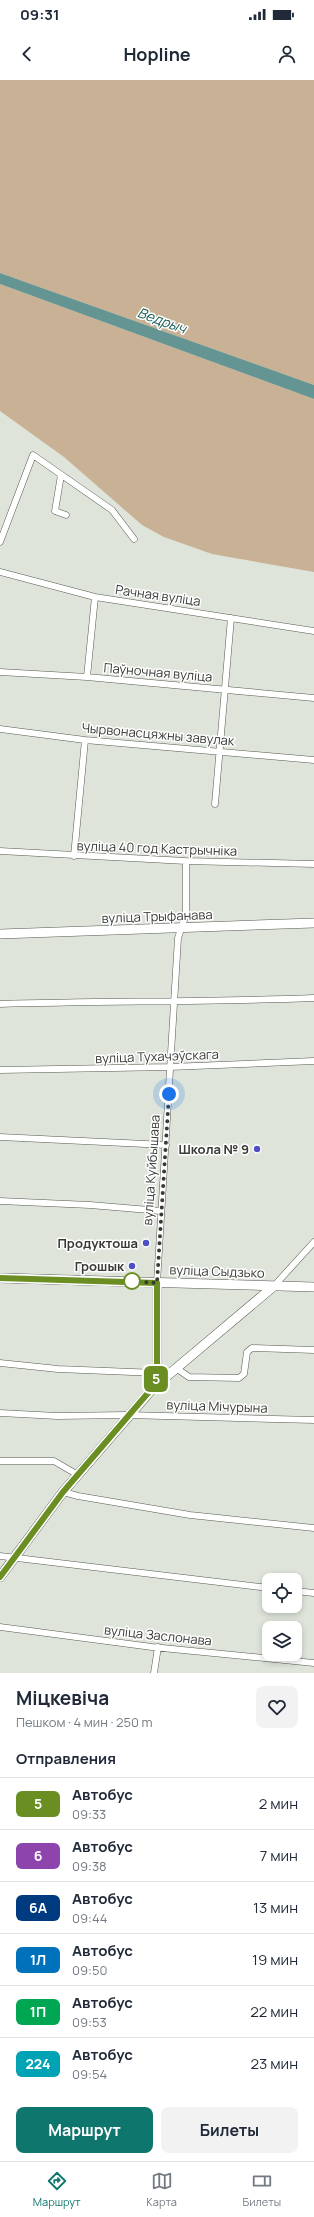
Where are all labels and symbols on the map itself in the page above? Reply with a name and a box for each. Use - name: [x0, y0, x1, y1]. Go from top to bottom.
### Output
- water label: Ведрыч: [135, 302, 190, 338]
- street label: Рачная вуліца: [114, 580, 202, 610]
- street label: Паўночная вуліца: [103, 658, 213, 686]
- street label: Чырвонасцяжны завулак: [81, 718, 236, 750]
- street label: вуліца 40 год Кастрычніка: [76, 836, 238, 860]
- street label: вуліца Трыфанава: [101, 905, 213, 927]
- street label: вуліца Тухачэўскага: [95, 1045, 219, 1067]
- your location: [159, 1084, 179, 1104]
- street label: вуліца Куйбышава: [138, 1114, 164, 1226]
- place label: Школа № 9: [178, 1140, 249, 1158]
- marker: Школа № 9: [252, 1144, 262, 1154]
- place label: Продуктоша: [57, 1234, 138, 1252]
- marker: Продуктоша: [141, 1238, 151, 1248]
- place label: Грошык: [75, 1257, 125, 1275]
- street label: вуліца Сыдзько: [169, 1260, 265, 1282]
- marker: Грошык: [127, 1261, 137, 1271]
- unlabelled marker: [123, 1272, 141, 1290]
- line badge: 5: [143, 1366, 169, 1392]
- street label: вуліца Мічурына: [166, 1395, 268, 1417]
- street label: вуліца Заслонава: [103, 1620, 213, 1650]

